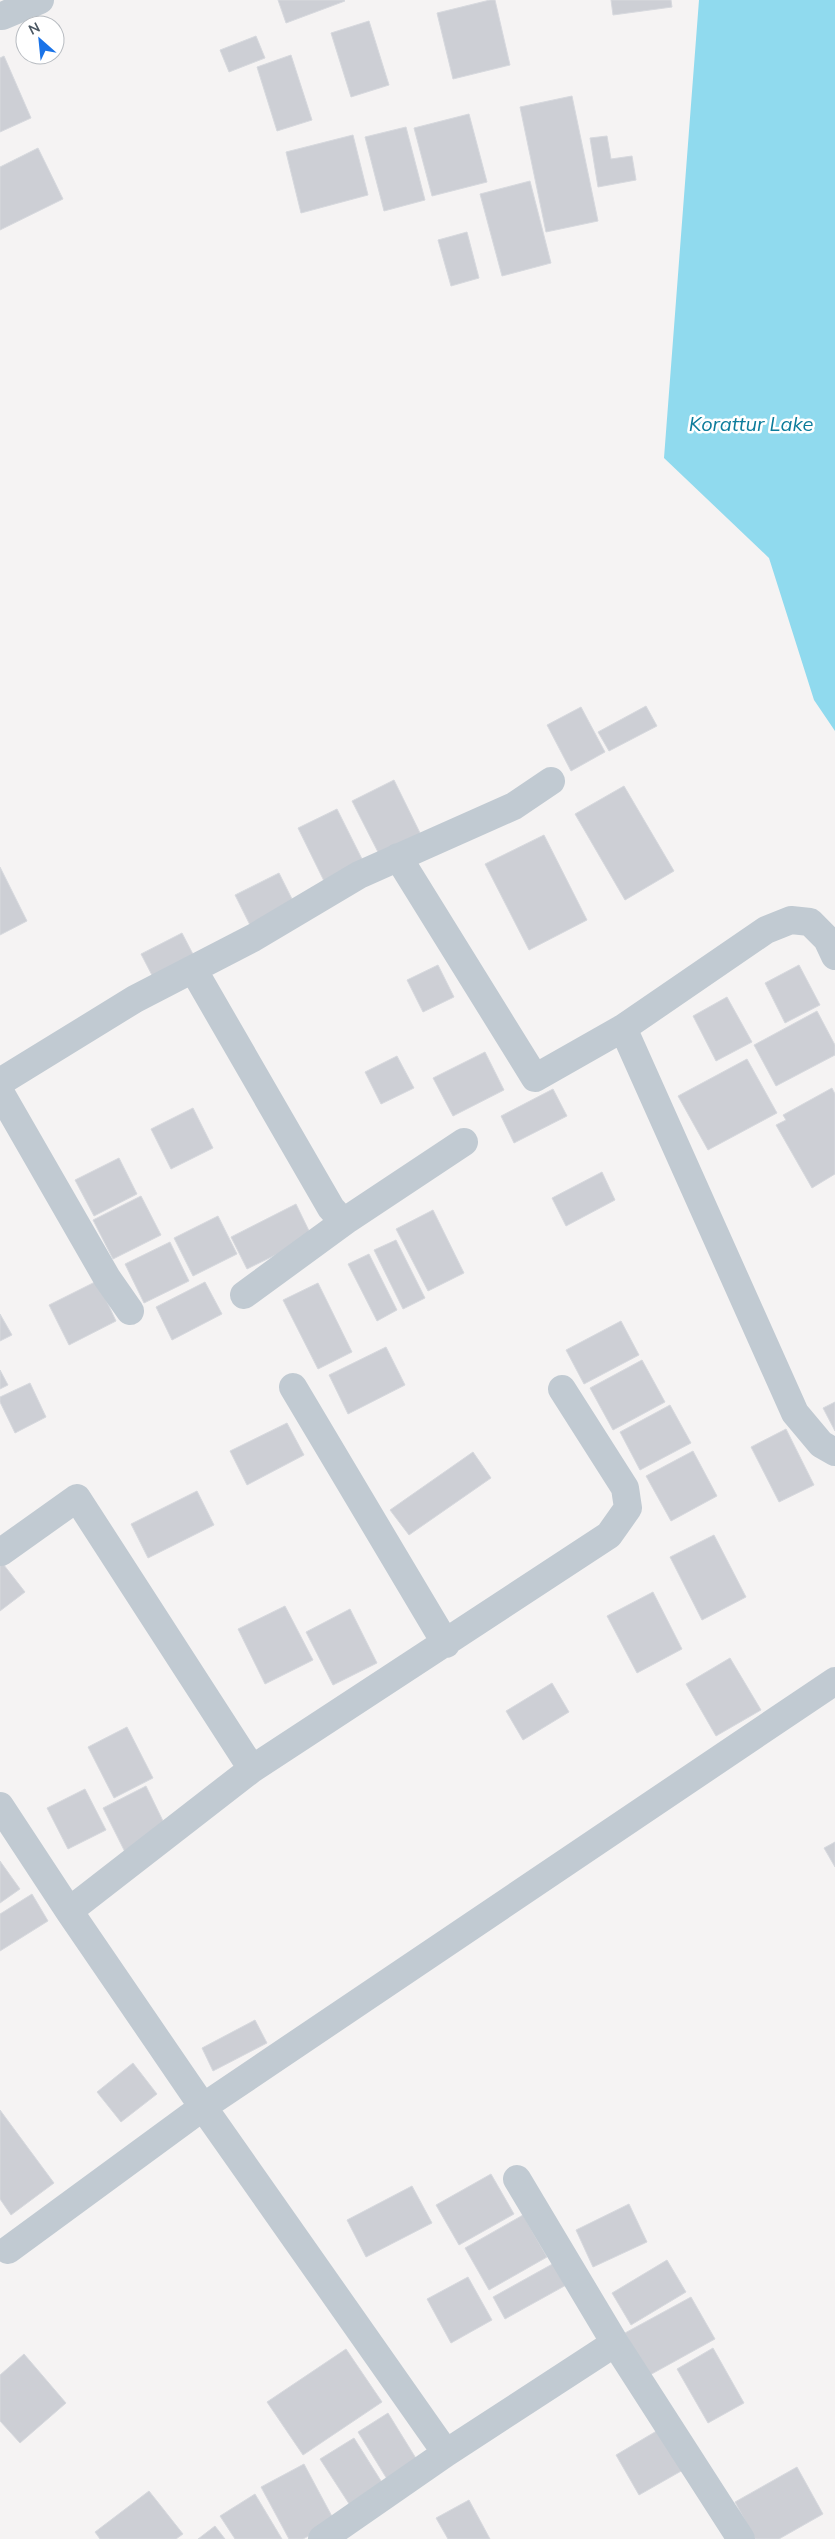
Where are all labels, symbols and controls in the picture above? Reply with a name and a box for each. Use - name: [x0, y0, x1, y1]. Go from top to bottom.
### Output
- north arrow: [15, 15, 65, 65]
- text: N: [25, 18, 43, 39]
- water label: Korattur Lake: [689, 411, 813, 436]

